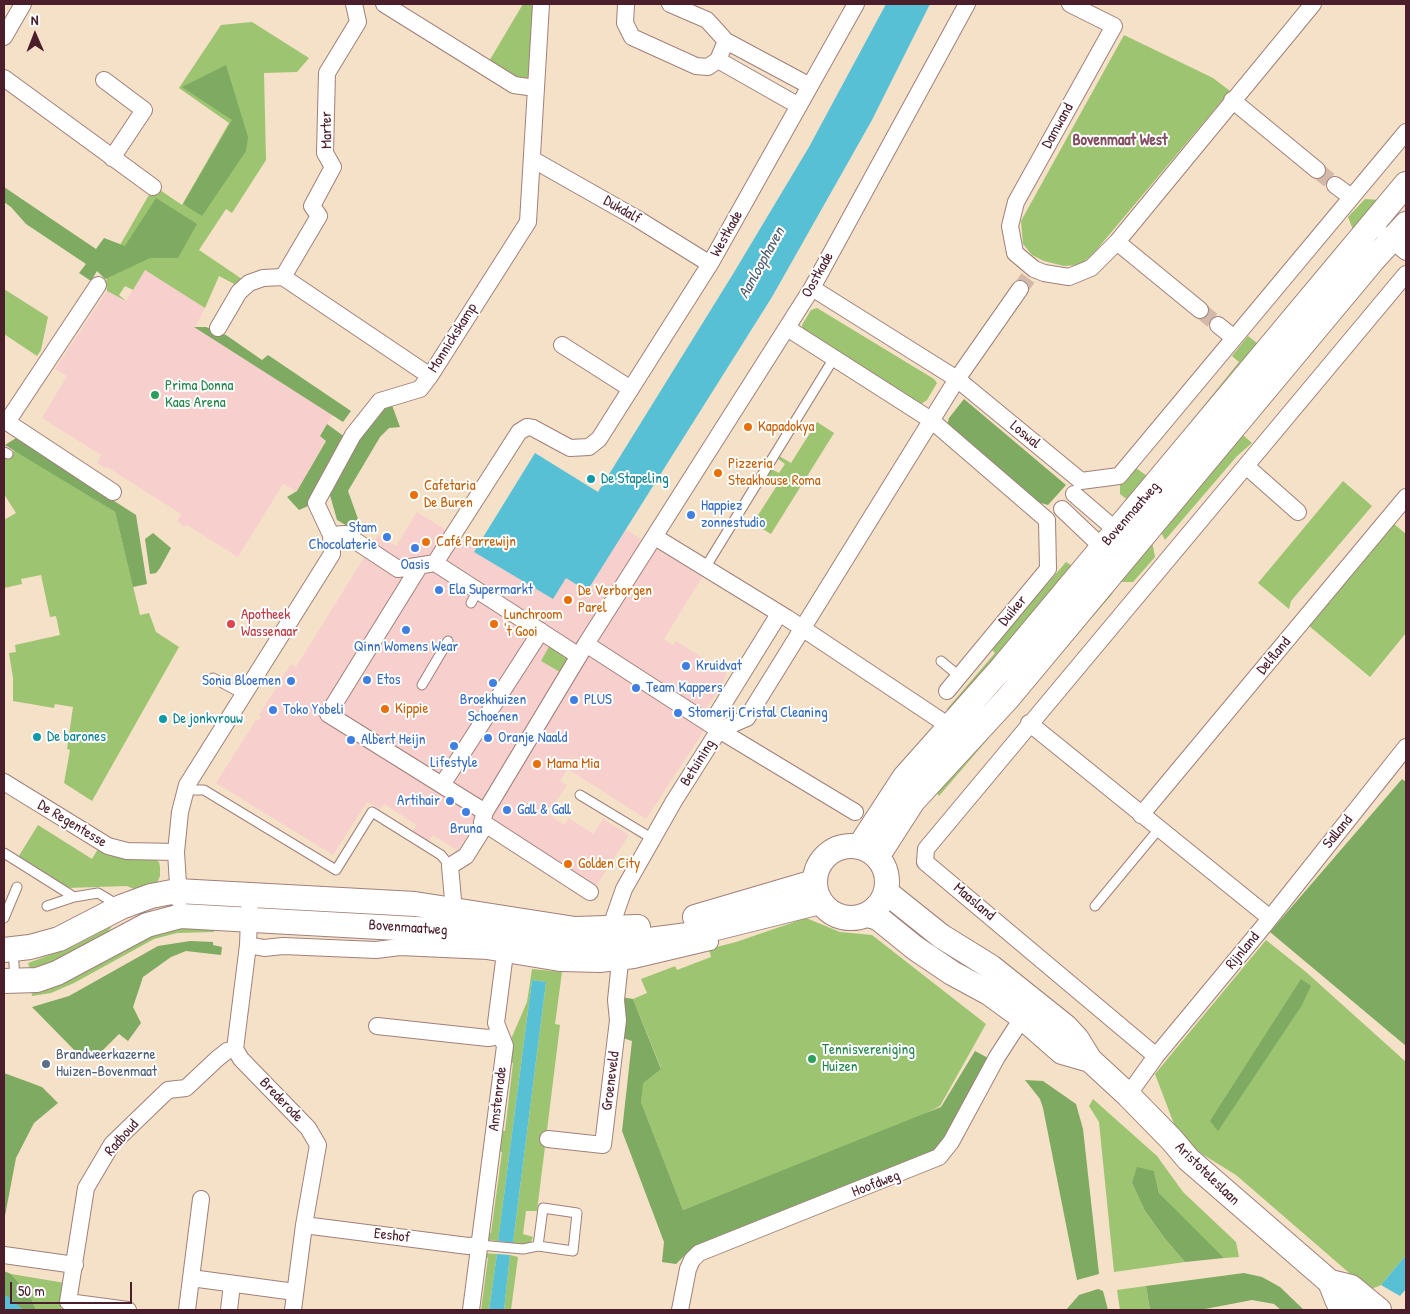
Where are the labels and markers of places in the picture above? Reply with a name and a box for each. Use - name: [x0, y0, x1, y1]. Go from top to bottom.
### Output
- place label: Prima Donna Kaas Arena: [165, 377, 233, 412]
- marker: Prima Donna Kaas Arena: [149, 389, 161, 401]
- place label: Kapadokya: [758, 418, 814, 436]
- marker: Kapadokya: [742, 421, 754, 433]
- place label: Pizzeria Steakhouse Roma: [728, 455, 821, 490]
- marker: Pizzeria Steakhouse Roma: [712, 467, 724, 479]
- place label: De Stapeling: [601, 470, 669, 488]
- marker: De Stapeling: [585, 473, 597, 485]
- place label: Cafetaria De Buren: [424, 477, 476, 512]
- marker: Cafetaria De Buren: [408, 489, 420, 501]
- place label: Happiez zonnestudio: [701, 497, 765, 532]
- marker: Happiez zonnestudio: [685, 509, 697, 521]
- place label: Stam Chocolaterie: [308, 519, 377, 554]
- marker: Stam Chocolaterie: [381, 531, 393, 543]
- place label: Café Parrewijn: [436, 533, 516, 551]
- marker: Café Parrewijn: [420, 536, 432, 548]
- marker: Oasis: [409, 542, 421, 554]
- place label: Oasis: [400, 556, 430, 574]
- place label: Ela Supermarkt: [449, 581, 533, 599]
- place label: De Verborgen Parel: [578, 582, 652, 617]
- marker: Ela Supermarkt: [433, 584, 445, 596]
- marker: De Verborgen Parel: [562, 594, 574, 606]
- place label: Apotheek Wassenaar: [241, 606, 298, 641]
- place label: Lunchroom 't Gooi: [504, 606, 563, 641]
- marker: Apotheek Wassenaar: [225, 618, 237, 630]
- marker: Lunchroom 't Gooi: [488, 618, 500, 630]
- marker: Qinn Womens Wear: [400, 624, 412, 636]
- place label: Qinn Womens Wear: [354, 638, 458, 656]
- place label: Kruidvat: [696, 657, 742, 675]
- marker: Kruidvat: [680, 660, 692, 672]
- place label: Etos: [377, 671, 401, 689]
- place label: Sonia Bloemen: [202, 672, 281, 690]
- marker: Etos: [361, 674, 373, 686]
- marker: Sonia Bloemen: [285, 675, 297, 687]
- marker: Broekhuizen Schoenen: [487, 677, 499, 689]
- place label: Team Kappers: [646, 679, 723, 697]
- marker: Team Kappers: [630, 682, 642, 694]
- place label: Broekhuizen Schoenen: [460, 691, 526, 726]
- place label: PLUS: [584, 691, 612, 709]
- marker: PLUS: [568, 694, 580, 706]
- place label: Kippie: [395, 700, 428, 718]
- place label: Toko Yobeli: [283, 701, 344, 719]
- marker: Kippie: [379, 703, 391, 715]
- marker: Toko Yobeli: [267, 704, 279, 716]
- place label: Stomerij Cristal Cleaning: [688, 704, 828, 722]
- marker: Stomerij Cristal Cleaning: [672, 707, 684, 719]
- place label: De jonkvrouw: [173, 710, 243, 728]
- marker: De jonkvrouw: [157, 713, 169, 725]
- place label: De barones: [47, 728, 106, 746]
- place label: Oranje Naald: [498, 729, 567, 747]
- marker: De barones: [31, 731, 43, 743]
- place label: Albert Heijn: [361, 731, 425, 749]
- marker: Oranje Naald: [482, 732, 494, 744]
- marker: Albert Heijn: [345, 734, 357, 746]
- marker: Lifestyle: [448, 740, 460, 752]
- place label: Lifestyle: [430, 754, 478, 772]
- place label: Mama Mia: [547, 755, 599, 773]
- marker: Mama Mia: [531, 758, 543, 770]
- place label: Artihair: [397, 792, 440, 810]
- marker: Artihair: [444, 795, 456, 807]
- place label: Gall & Gall: [517, 801, 571, 819]
- marker: Gall & Gall: [501, 804, 513, 816]
- marker: Bruna: [460, 806, 472, 818]
- place label: Bruna: [450, 820, 482, 838]
- place label: Golden City: [578, 855, 640, 873]
- marker: Golden City: [562, 858, 574, 870]
- place label: Tennisvereniging Huizen: [822, 1041, 915, 1076]
- place label: Brandweerkazerne Huizen-Bovenmaat: [56, 1046, 157, 1081]
- marker: Tennisvereniging Huizen: [806, 1053, 818, 1065]
- marker: Brandweerkazerne Huizen-Bovenmaat: [40, 1058, 52, 1070]

